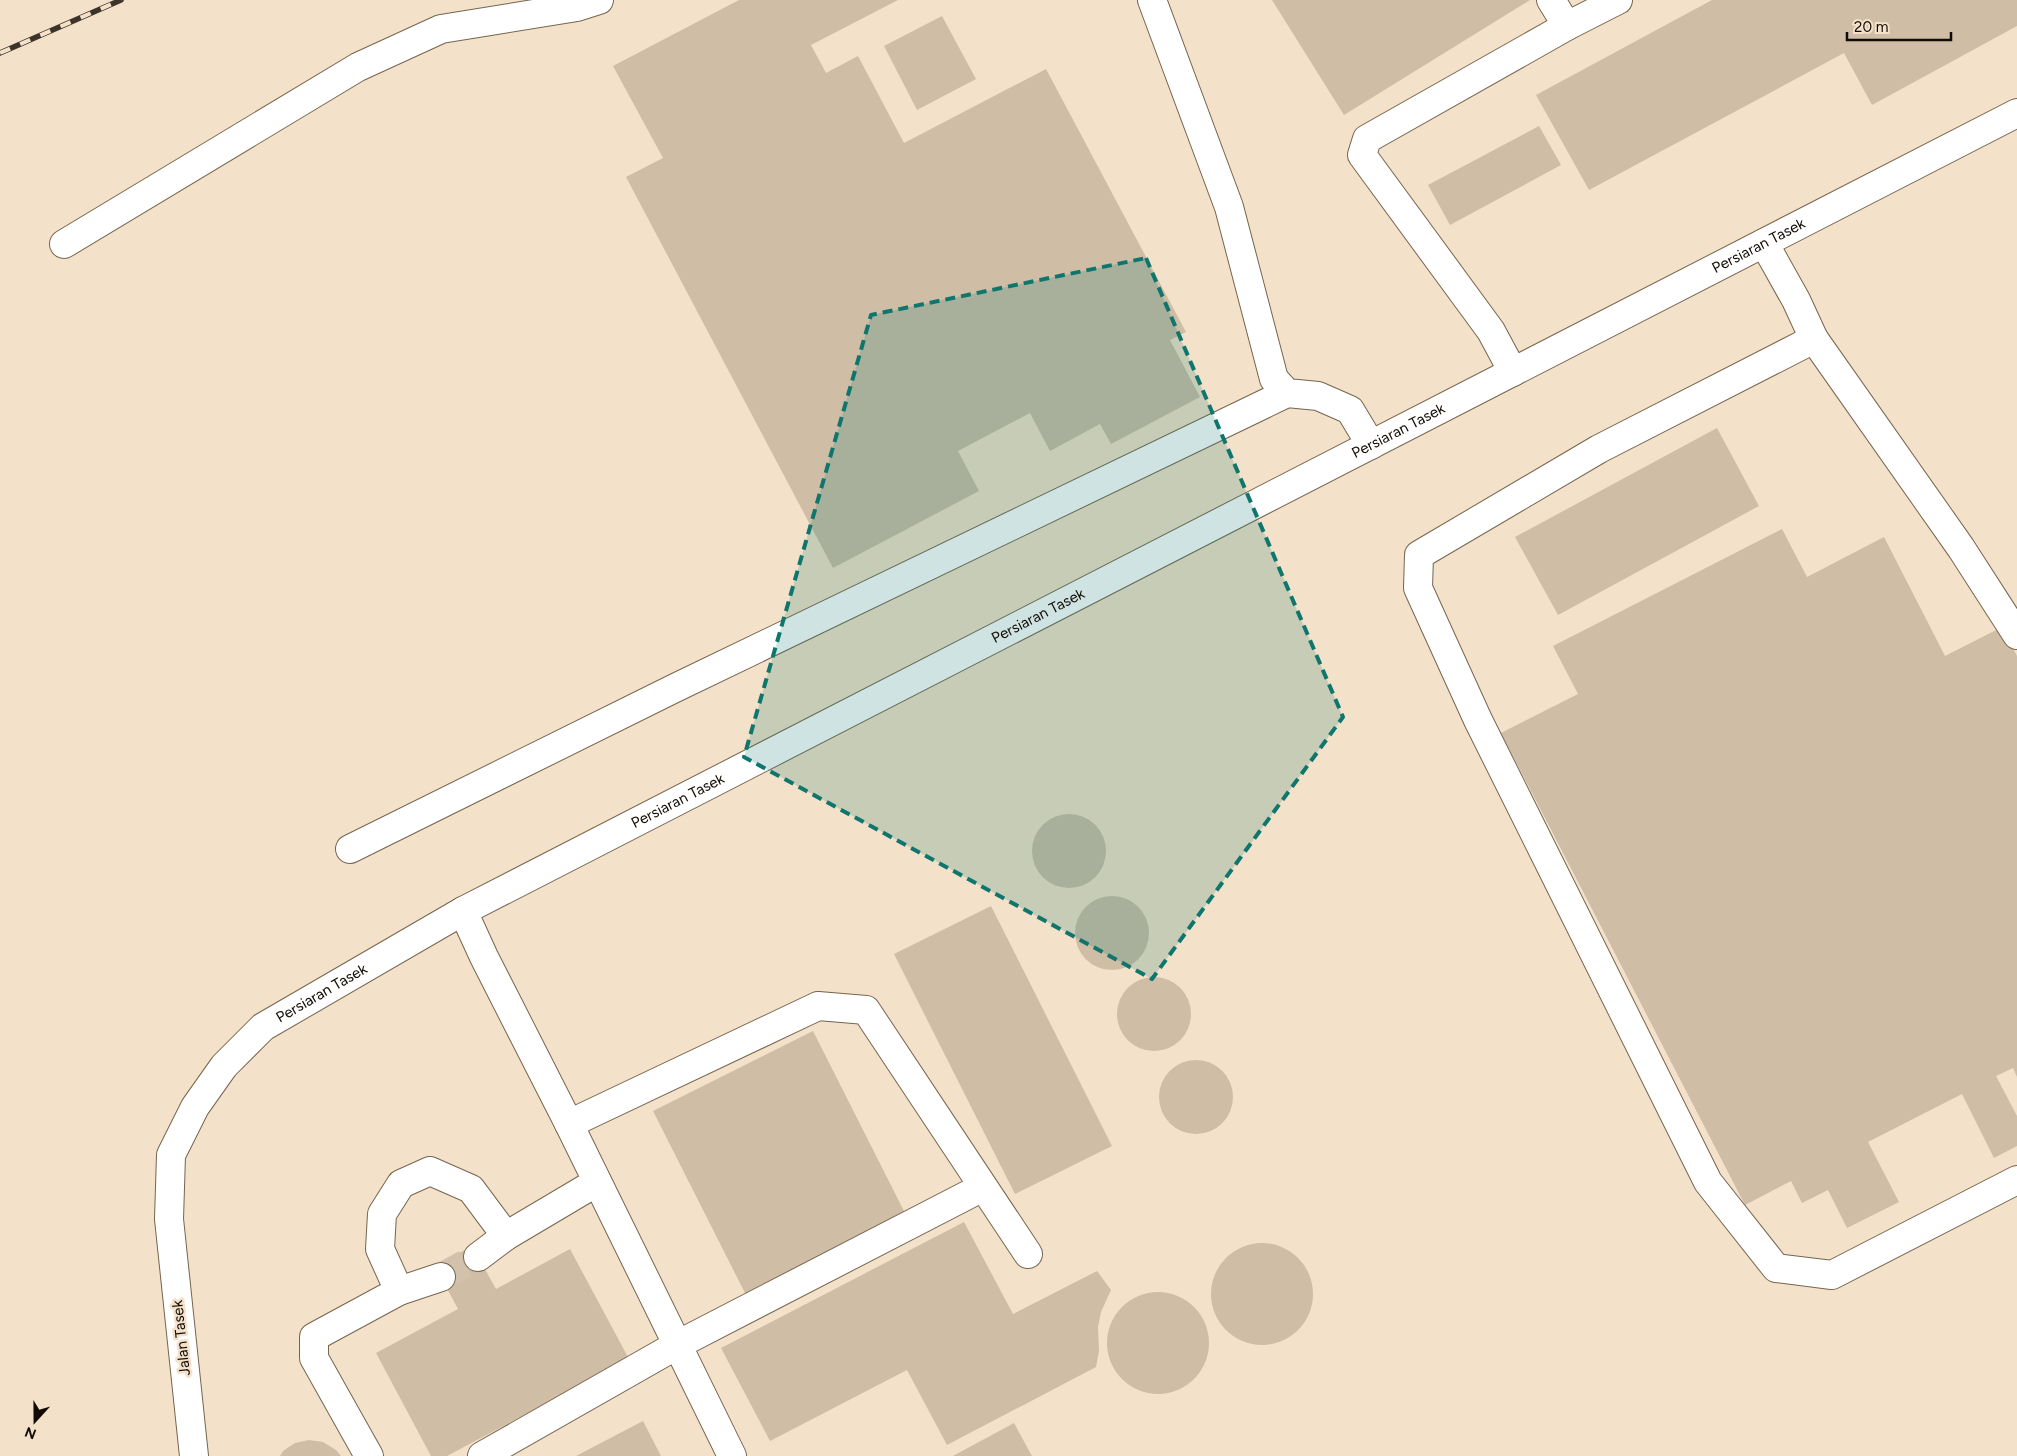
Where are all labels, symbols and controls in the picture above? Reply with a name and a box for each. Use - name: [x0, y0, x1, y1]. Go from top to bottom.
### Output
- scale bar: [1847, 10, 1951, 42]
- text: 20 m: [1854, 18, 1888, 36]
- street label: Persiaran Tasek: [1709, 214, 1809, 277]
- street label: Persiaran Tasek: [1349, 399, 1449, 462]
- street label: Persiaran Tasek: [988, 584, 1088, 647]
- street label: Persiaran Tasek: [628, 769, 728, 832]
- street label: Persiaran Tasek: [273, 959, 371, 1027]
- street label: Jalan Tasek: [168, 1299, 194, 1377]
- north arrow: [10, 1396, 60, 1446]
- text: N: [22, 1423, 39, 1443]

